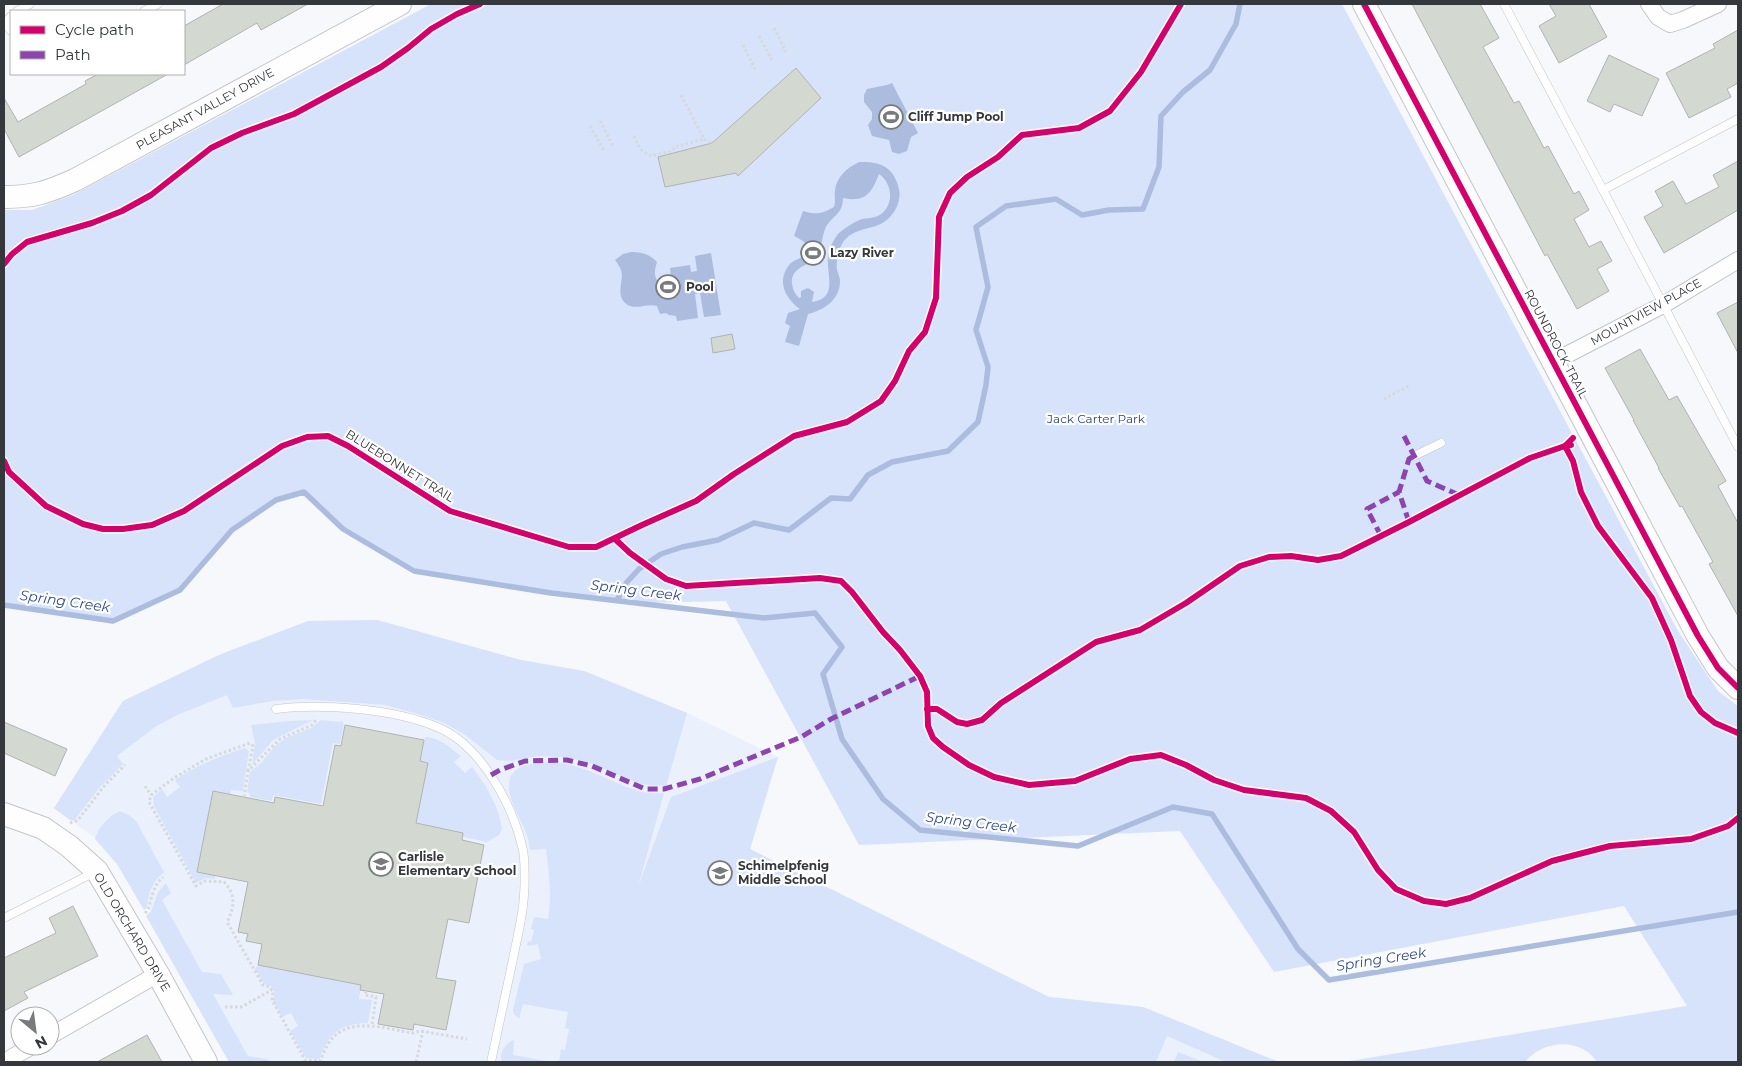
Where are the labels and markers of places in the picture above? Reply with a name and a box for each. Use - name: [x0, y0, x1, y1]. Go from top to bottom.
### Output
- sports icon: Cliff Jump Pool: [878, 104, 904, 130]
- place label: Cliff Jump Pool: [908, 109, 1004, 124]
- sports icon: Lazy River: [800, 240, 826, 266]
- place label: Lazy River: [830, 245, 894, 260]
- sports icon: Pool: [655, 274, 681, 300]
- place label: Pool: [686, 279, 714, 294]
- place label: Carlisle Elementary School: [398, 849, 516, 878]
- school or university icon: Carlisle Elementary School: [368, 851, 394, 877]
- place label: Schimelpfenig Middle School: [738, 858, 829, 887]
- school or university icon: Schimelpfenig Middle School: [707, 860, 733, 886]

